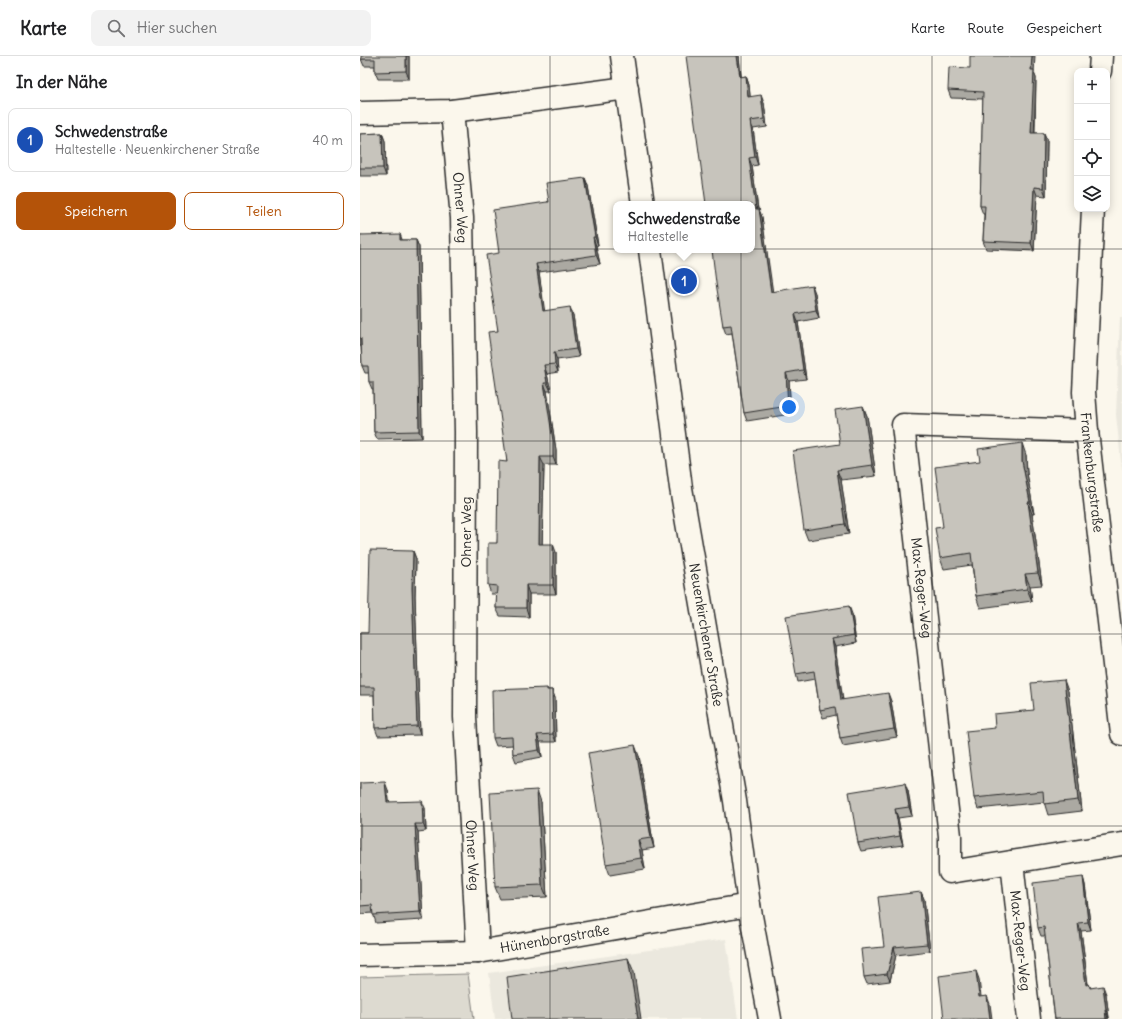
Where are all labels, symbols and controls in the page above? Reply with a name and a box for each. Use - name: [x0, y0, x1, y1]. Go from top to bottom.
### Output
- search box: [91, 10, 371, 46]
- text: Karte: [20, 16, 67, 40]
- icon: search: [105, 17, 127, 39]
- text: Hier suchen: [137, 18, 217, 37]
- text: Karte: [911, 19, 945, 37]
- text: Route: [967, 19, 1004, 37]
- text: Gespeichert: [1026, 19, 1102, 37]
- map controls: [1074, 68, 1110, 212]
- button: +: [1074, 68, 1110, 104]
- text: In der Nähe: [16, 71, 108, 93]
- button: −: [1074, 104, 1110, 140]
- text: Schwedenstraße: [55, 122, 168, 141]
- text: 1: [27, 132, 33, 149]
- text: 40 m: [312, 132, 343, 149]
- button: locate: [1074, 140, 1110, 176]
- text: Haltestelle · Neuenkirchener Straße: [55, 141, 260, 158]
- street label: Ohner Weg: [449, 171, 471, 243]
- button: layers: [1074, 176, 1110, 212]
- button: Speichern: [16, 192, 176, 230]
- button: Teilen: [184, 192, 344, 230]
- popup: [613, 201, 755, 253]
- text: Schwedenstraße: [628, 209, 740, 228]
- text: Haltestelle: [628, 228, 689, 245]
- pin: 1: [671, 266, 697, 296]
- your location: [779, 397, 799, 417]
- street label: Frankenburgstraße: [1077, 412, 1108, 533]
- street label: Ohner Weg: [457, 496, 475, 568]
- street label: Max-Reger-Weg: [907, 537, 936, 639]
- street label: Neuenkirchener Straße: [685, 562, 728, 708]
- street label: Ohner Weg: [462, 819, 484, 891]
- street label: Max-Reger-Weg: [1006, 889, 1035, 992]
- street label: Hünenborgstraße: [499, 920, 611, 957]

